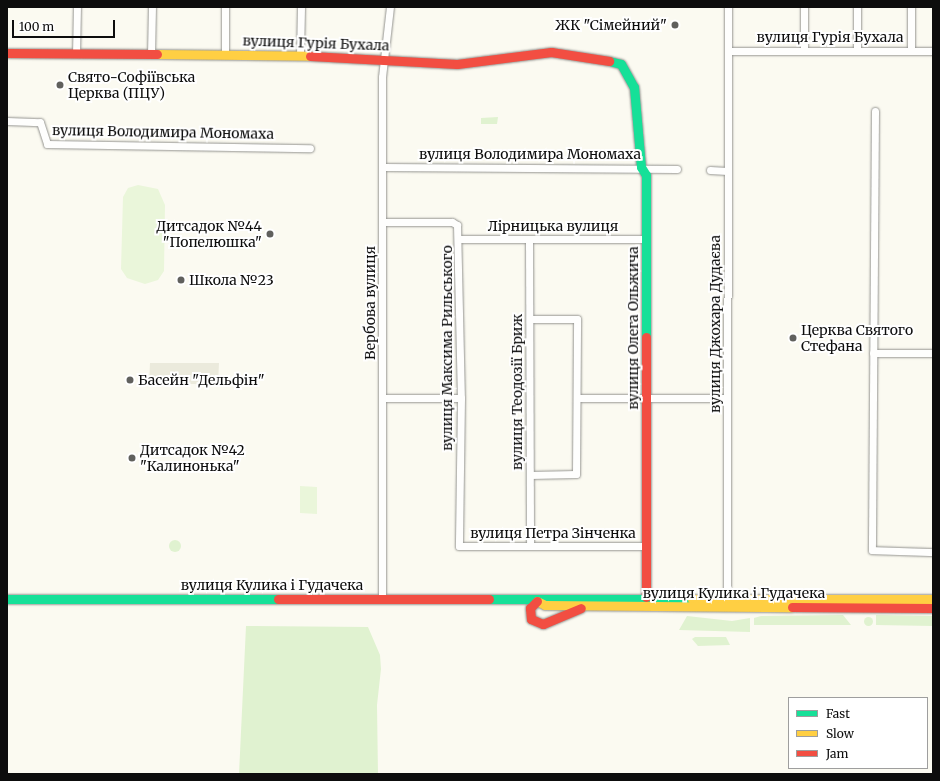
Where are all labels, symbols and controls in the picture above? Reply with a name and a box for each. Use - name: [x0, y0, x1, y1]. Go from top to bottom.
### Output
- scale bar: [14, 12, 117, 38]
- place label: ЖК "Сімейний": [555, 17, 667, 33]
- text: 100 m: [19, 19, 54, 34]
- marker: ЖК "Сімейний": [670, 20, 680, 30]
- street label: вулиця Гурія Бухала: [757, 29, 903, 45]
- street label: вулиця Гурія Бухала: [242, 32, 390, 54]
- place label: Свято-Софіївська Церква (ПЦУ): [68, 69, 195, 102]
- marker: Свято-Софіївська Церква (ПЦУ): [55, 80, 65, 90]
- street label: вулиця Володимира Мономаха: [52, 122, 274, 142]
- street label: вулиця Володимира Мономаха: [419, 146, 641, 162]
- place label: Дитсадок №44 "Попелюшка": [156, 218, 262, 250]
- street label: Лірницька вулиця: [488, 218, 618, 234]
- marker: Дитсадок №44 "Попелюшка": [265, 229, 275, 239]
- street label: вулиця Джохара Дудаєва: [707, 235, 723, 413]
- street label: вулиця Максима Рильського: [439, 245, 455, 451]
- street label: Вербова вулиця: [362, 246, 378, 360]
- street label: вулиця Олега Ольжича: [625, 246, 641, 410]
- place label: Школа №23: [189, 272, 274, 288]
- marker: Школа №23: [176, 275, 186, 285]
- street label: вулиця Теодозії Бриж: [509, 314, 525, 470]
- place label: Церква Святого Стефана: [801, 322, 913, 354]
- marker: Церква Святого Стефана: [788, 333, 798, 343]
- place label: Басейн "Дельфін": [138, 372, 265, 388]
- marker: Басейн "Дельфін": [125, 375, 135, 385]
- place label: Дитсадок №42 "Калинонька": [140, 442, 245, 474]
- marker: Дитсадок №42 "Калинонька": [127, 453, 137, 463]
- street label: вулиця Петра Зінченка: [470, 525, 636, 541]
- street label: вулиця Кулика і Гудачека: [181, 577, 363, 593]
- street label: вулиця Кулика і Гудачека: [643, 585, 825, 601]
- legend: [788, 697, 928, 769]
- text: Fast: [826, 706, 850, 721]
- text: Slow: [826, 726, 854, 741]
- text: Jam: [826, 746, 848, 761]

